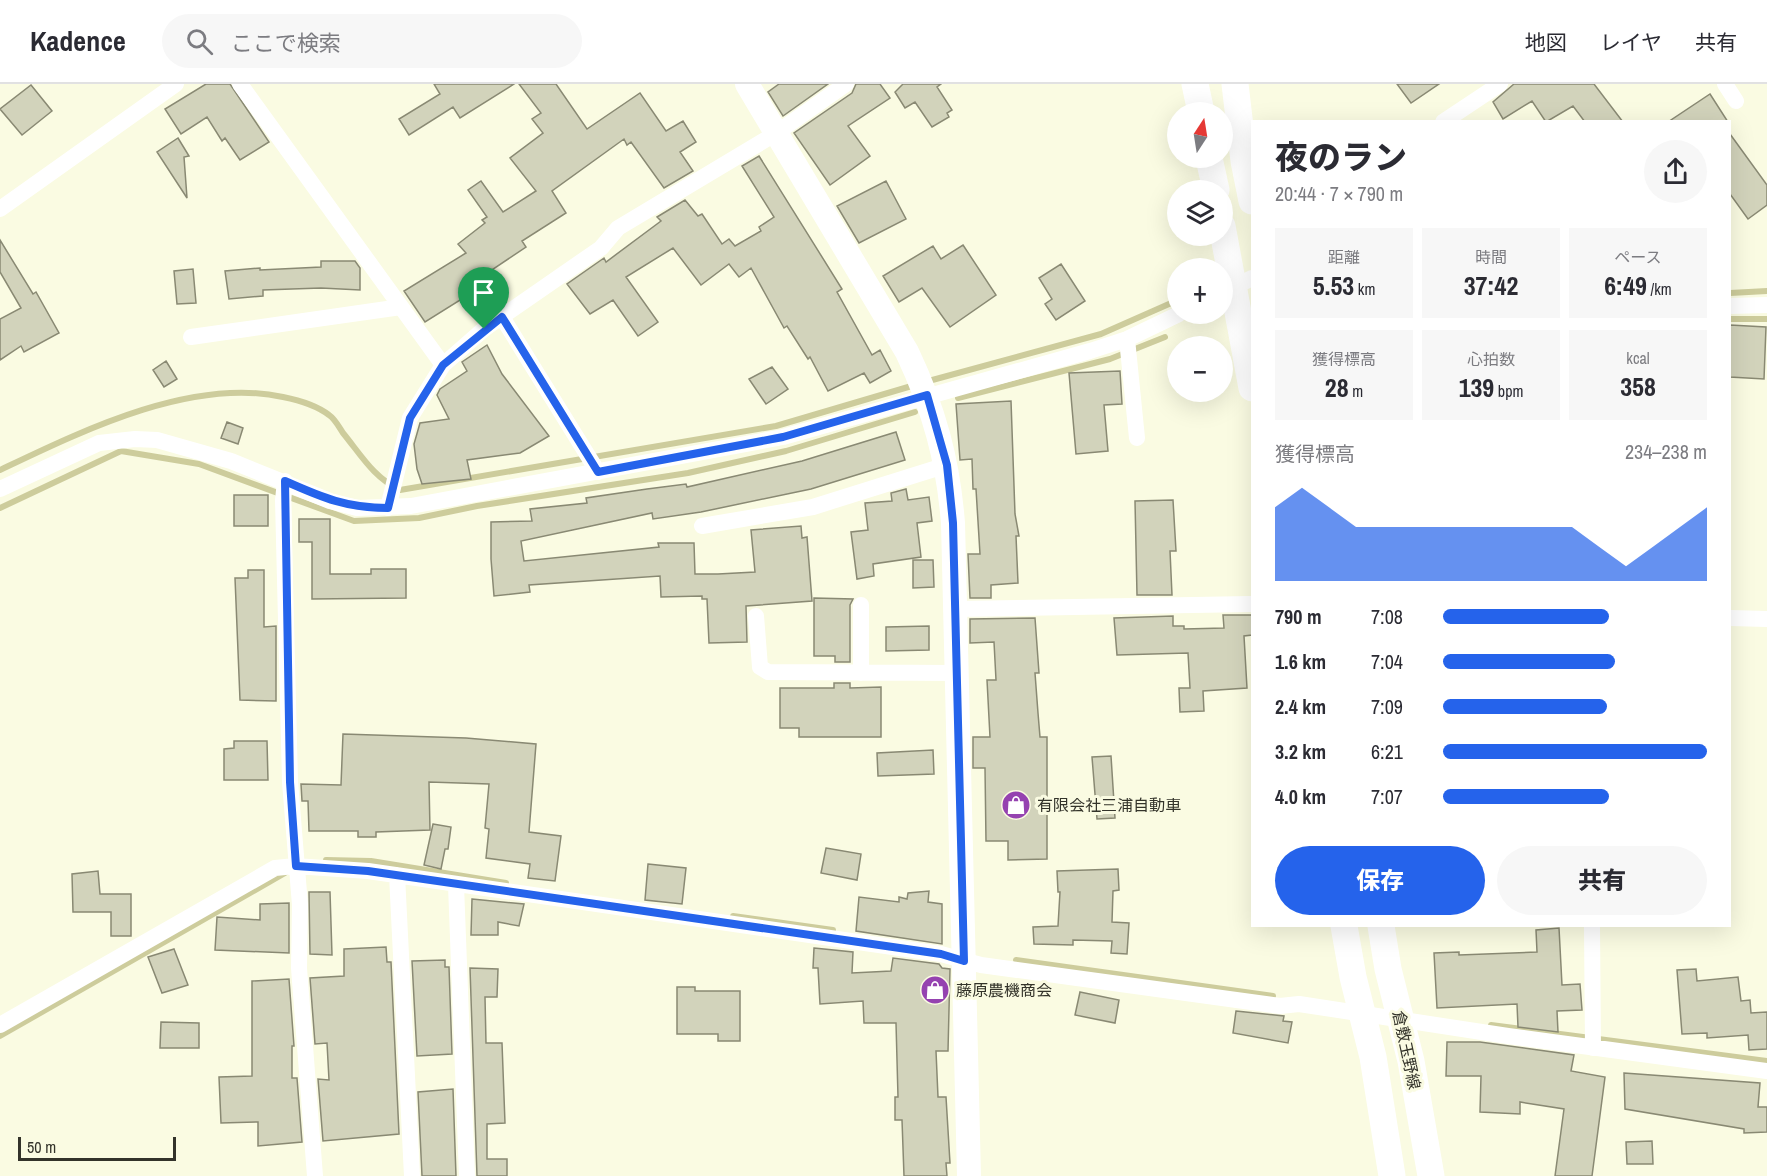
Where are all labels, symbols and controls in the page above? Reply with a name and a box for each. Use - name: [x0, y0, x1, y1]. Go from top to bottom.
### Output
- search box: [162, 14, 582, 68]
- text: Kadence: [30, 22, 126, 60]
- icon: search: [183, 25, 216, 58]
- text: ここで検索: [231, 28, 341, 58]
- text: 地図: [1525, 28, 1567, 57]
- text: レイヤ: [1600, 28, 1662, 57]
- text: 共有: [1695, 28, 1737, 57]
- north arrow: [1167, 102, 1233, 168]
- map controls: [1167, 102, 1233, 402]
- text: 夜のラン: [1275, 135, 1407, 179]
- button: share: [1644, 140, 1707, 203]
- button: layers: [1167, 180, 1233, 246]
- text: 20:44 · 7 × 790 m: [1275, 180, 1403, 207]
- text: 距離: [1328, 246, 1360, 268]
- text: 時間: [1475, 246, 1507, 268]
- text: ペース: [1614, 246, 1662, 268]
- button: +: [1167, 258, 1233, 324]
- pin: [458, 267, 509, 329]
- text: 5.53: [1313, 268, 1354, 303]
- text: 37:42: [1464, 268, 1518, 303]
- text: 6:49: [1604, 268, 1647, 303]
- icon: arrive: [467, 276, 500, 309]
- text: km: [1354, 278, 1375, 300]
- text: /km: [1647, 278, 1672, 300]
- button: −: [1167, 336, 1233, 402]
- text: kcal: [1626, 347, 1650, 369]
- text: 獲得標高: [1312, 348, 1376, 370]
- text: 心拍数: [1467, 348, 1515, 370]
- text: 358: [1620, 369, 1656, 404]
- text: 28: [1325, 370, 1349, 405]
- text: 139: [1459, 370, 1494, 405]
- text: m: [1349, 380, 1363, 402]
- text: bpm: [1494, 380, 1523, 402]
- text: 234–238 m: [1625, 438, 1707, 465]
- text: 獲得標高: [1275, 440, 1355, 467]
- text: 790 m: [1275, 603, 1322, 630]
- text: 7:08: [1371, 603, 1403, 630]
- text: 1.6 km: [1275, 648, 1326, 675]
- text: 7:04: [1371, 648, 1403, 675]
- text: 2.4 km: [1275, 693, 1326, 720]
- text: 7:09: [1371, 693, 1403, 720]
- text: 3.2 km: [1275, 738, 1326, 765]
- text: 6:21: [1371, 738, 1403, 765]
- text: 4.0 km: [1275, 783, 1326, 810]
- text: 7:07: [1371, 783, 1403, 810]
- shop icon: 有限会社三浦自動車: [1000, 789, 1032, 821]
- place label: 有限会社三浦自動車: [1037, 794, 1181, 816]
- button: 保存: [1275, 846, 1485, 915]
- button: 共有: [1497, 846, 1707, 915]
- shop icon: 藤原農機商会: [919, 974, 951, 1006]
- place label: 藤原農機商会: [956, 979, 1052, 1001]
- street label: 倉敷玉野線: [1388, 1009, 1426, 1091]
- scale bar: [18, 1134, 176, 1162]
- text: 50 m: [27, 1136, 56, 1158]

